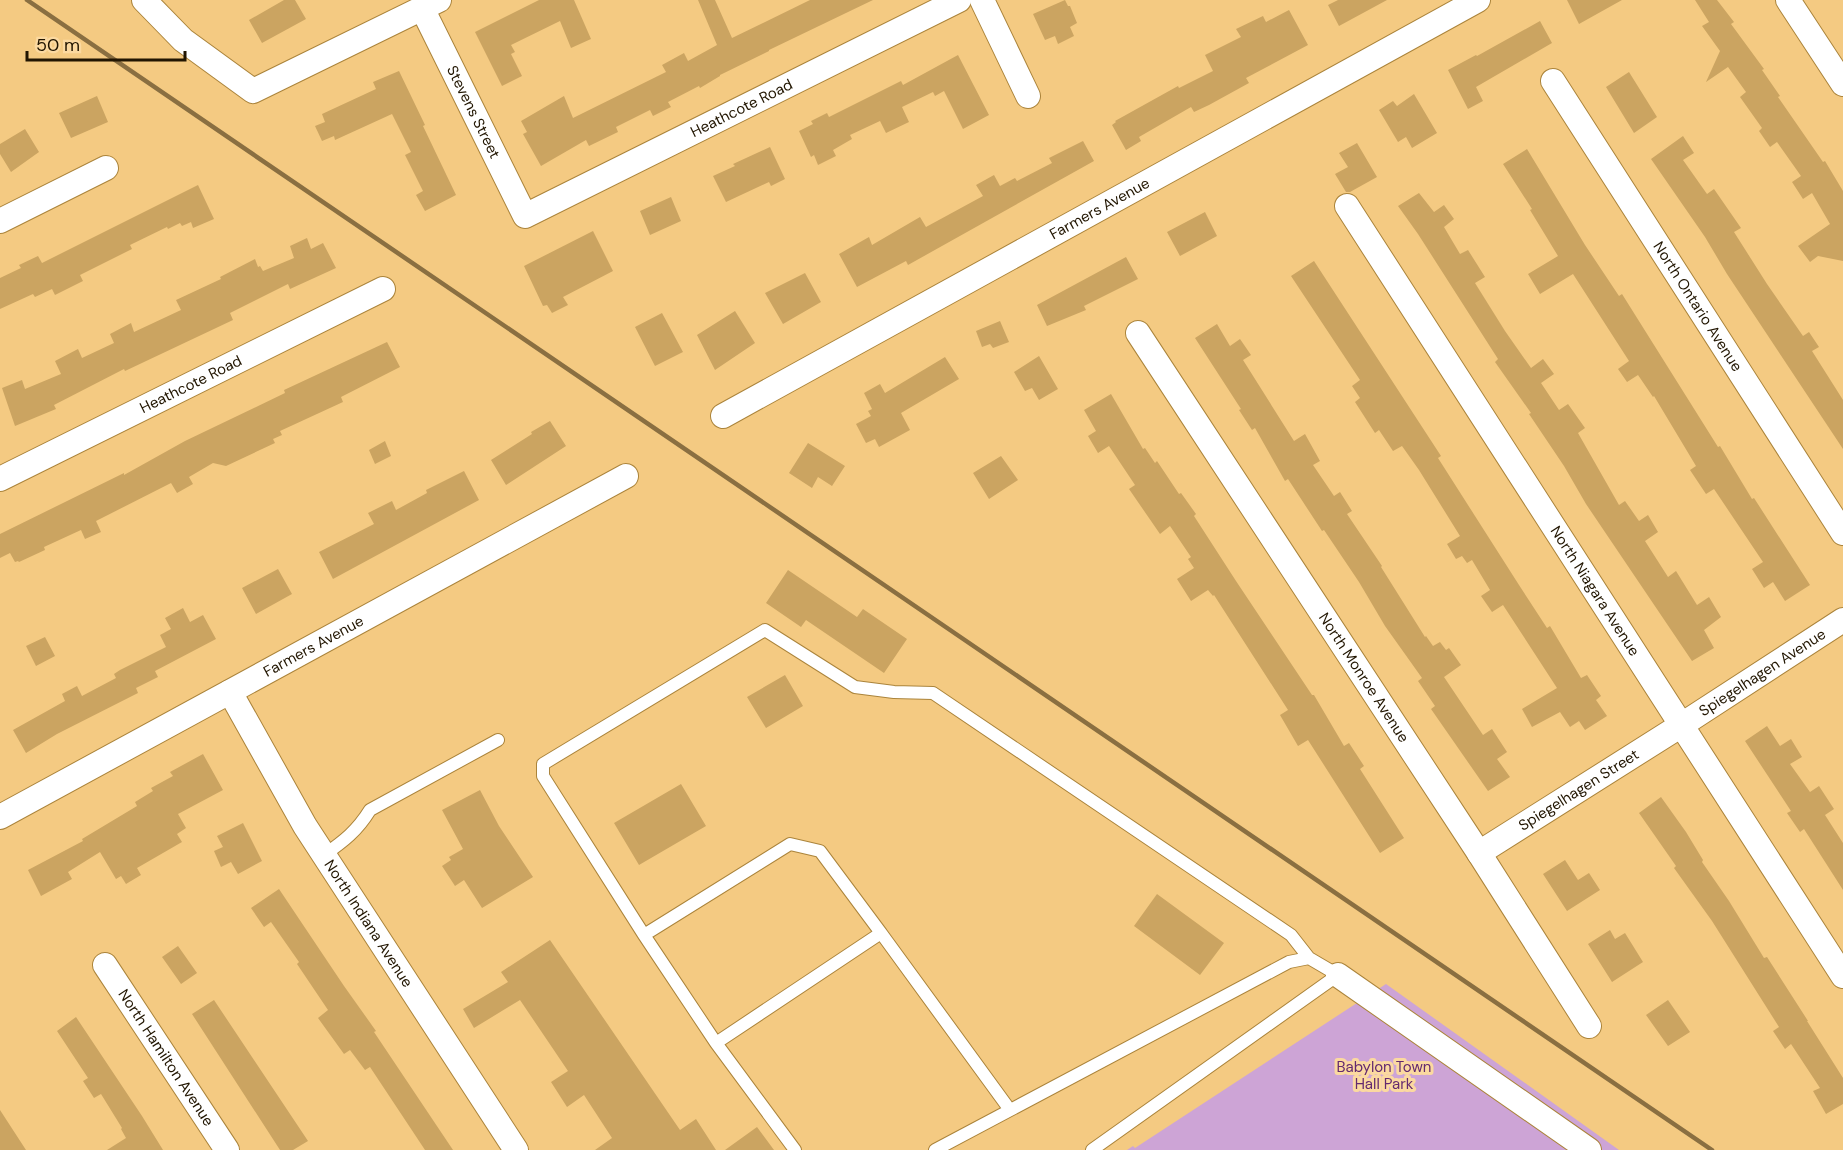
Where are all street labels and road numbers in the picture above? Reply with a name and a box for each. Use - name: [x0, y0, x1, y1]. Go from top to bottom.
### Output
- street label: Stevens Street: [442, 62, 505, 162]
- street label: Heathcote Road: [687, 74, 796, 142]
- street label: Farmers Avenue: [1046, 173, 1153, 244]
- street label: North Ontario Avenue: [1649, 238, 1747, 375]
- street label: Heathcote Road: [136, 351, 245, 418]
- street label: North Niagara Avenue: [1546, 522, 1644, 660]
- street label: North Monroe Avenue: [1314, 609, 1414, 746]
- street label: Farmers Avenue: [260, 611, 367, 682]
- street label: Spiegelhagen Avenue: [1695, 624, 1830, 721]
- street label: Spiegelhagen Street: [1515, 744, 1643, 835]
- street label: North Indiana Avenue: [320, 856, 417, 991]
- street label: North Hamilton Avenue: [114, 985, 219, 1130]

